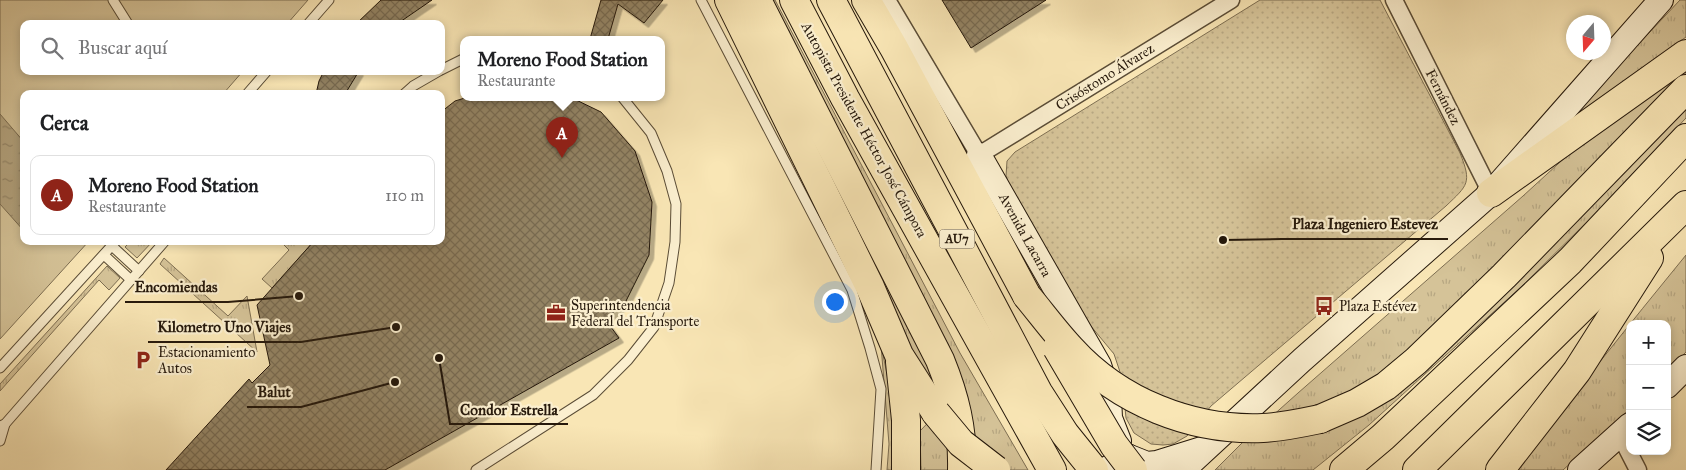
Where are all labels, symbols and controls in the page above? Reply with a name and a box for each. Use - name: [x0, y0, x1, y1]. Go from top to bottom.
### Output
- north arrow: [1566, 15, 1611, 60]
- street label: Autopista Presidente Héctor José Cámpora: [796, 18, 931, 241]
- search box: [20, 20, 445, 75]
- icon: search: [38, 34, 66, 62]
- text: Buscar aquí: [78, 36, 167, 59]
- popup: [460, 36, 665, 101]
- street label: Crisóstomo Álvarez: [1051, 38, 1158, 114]
- text: Moreno Food Station: [477, 48, 648, 71]
- street label: Fernández: [1422, 66, 1465, 128]
- text: Restaurante: [477, 71, 555, 90]
- text: Cerca: [40, 110, 89, 136]
- pin: A: [546, 117, 578, 158]
- text: Moreno Food Station: [88, 174, 259, 197]
- text: A: [52, 186, 62, 205]
- text: 110 m: [385, 186, 424, 205]
- street label: Avenida Lacarra: [995, 189, 1055, 280]
- text: Restaurante: [88, 197, 166, 216]
- callout: Plaza Ingeniero Estevez: [1282, 209, 1448, 239]
- text: Plaza Ingeniero Estevez: [1292, 215, 1438, 234]
- road number: AU7: [940, 230, 974, 248]
- callout: Encomiendas: [125, 272, 228, 302]
- text: Encomiendas: [134, 278, 218, 296]
- your location: [822, 289, 848, 315]
- bus stop icon: Plaza Estévez: [1313, 295, 1335, 317]
- place label: Superintendencia Federal del Transporte: [571, 297, 700, 330]
- place label: Plaza Estévez: [1339, 298, 1417, 315]
- office icon: Superintendencia Federal del Transporte: [545, 302, 567, 324]
- callout: Kilometro Uno Viajes: [148, 312, 301, 342]
- text: Kilometro Uno Viajes: [157, 318, 291, 337]
- map controls: [1626, 320, 1671, 455]
- button: +: [1626, 320, 1671, 365]
- place label: Estacionamiento Autos: [157, 344, 255, 377]
- parking icon: Estacionamiento Autos: [132, 349, 154, 371]
- button: −: [1626, 365, 1671, 410]
- callout: Balut: [247, 377, 301, 407]
- text: Balut: [257, 383, 291, 401]
- callout: Condor Estrella: [450, 394, 568, 424]
- text: Condor Estrella: [460, 401, 559, 419]
- button: layers: [1626, 410, 1671, 455]

